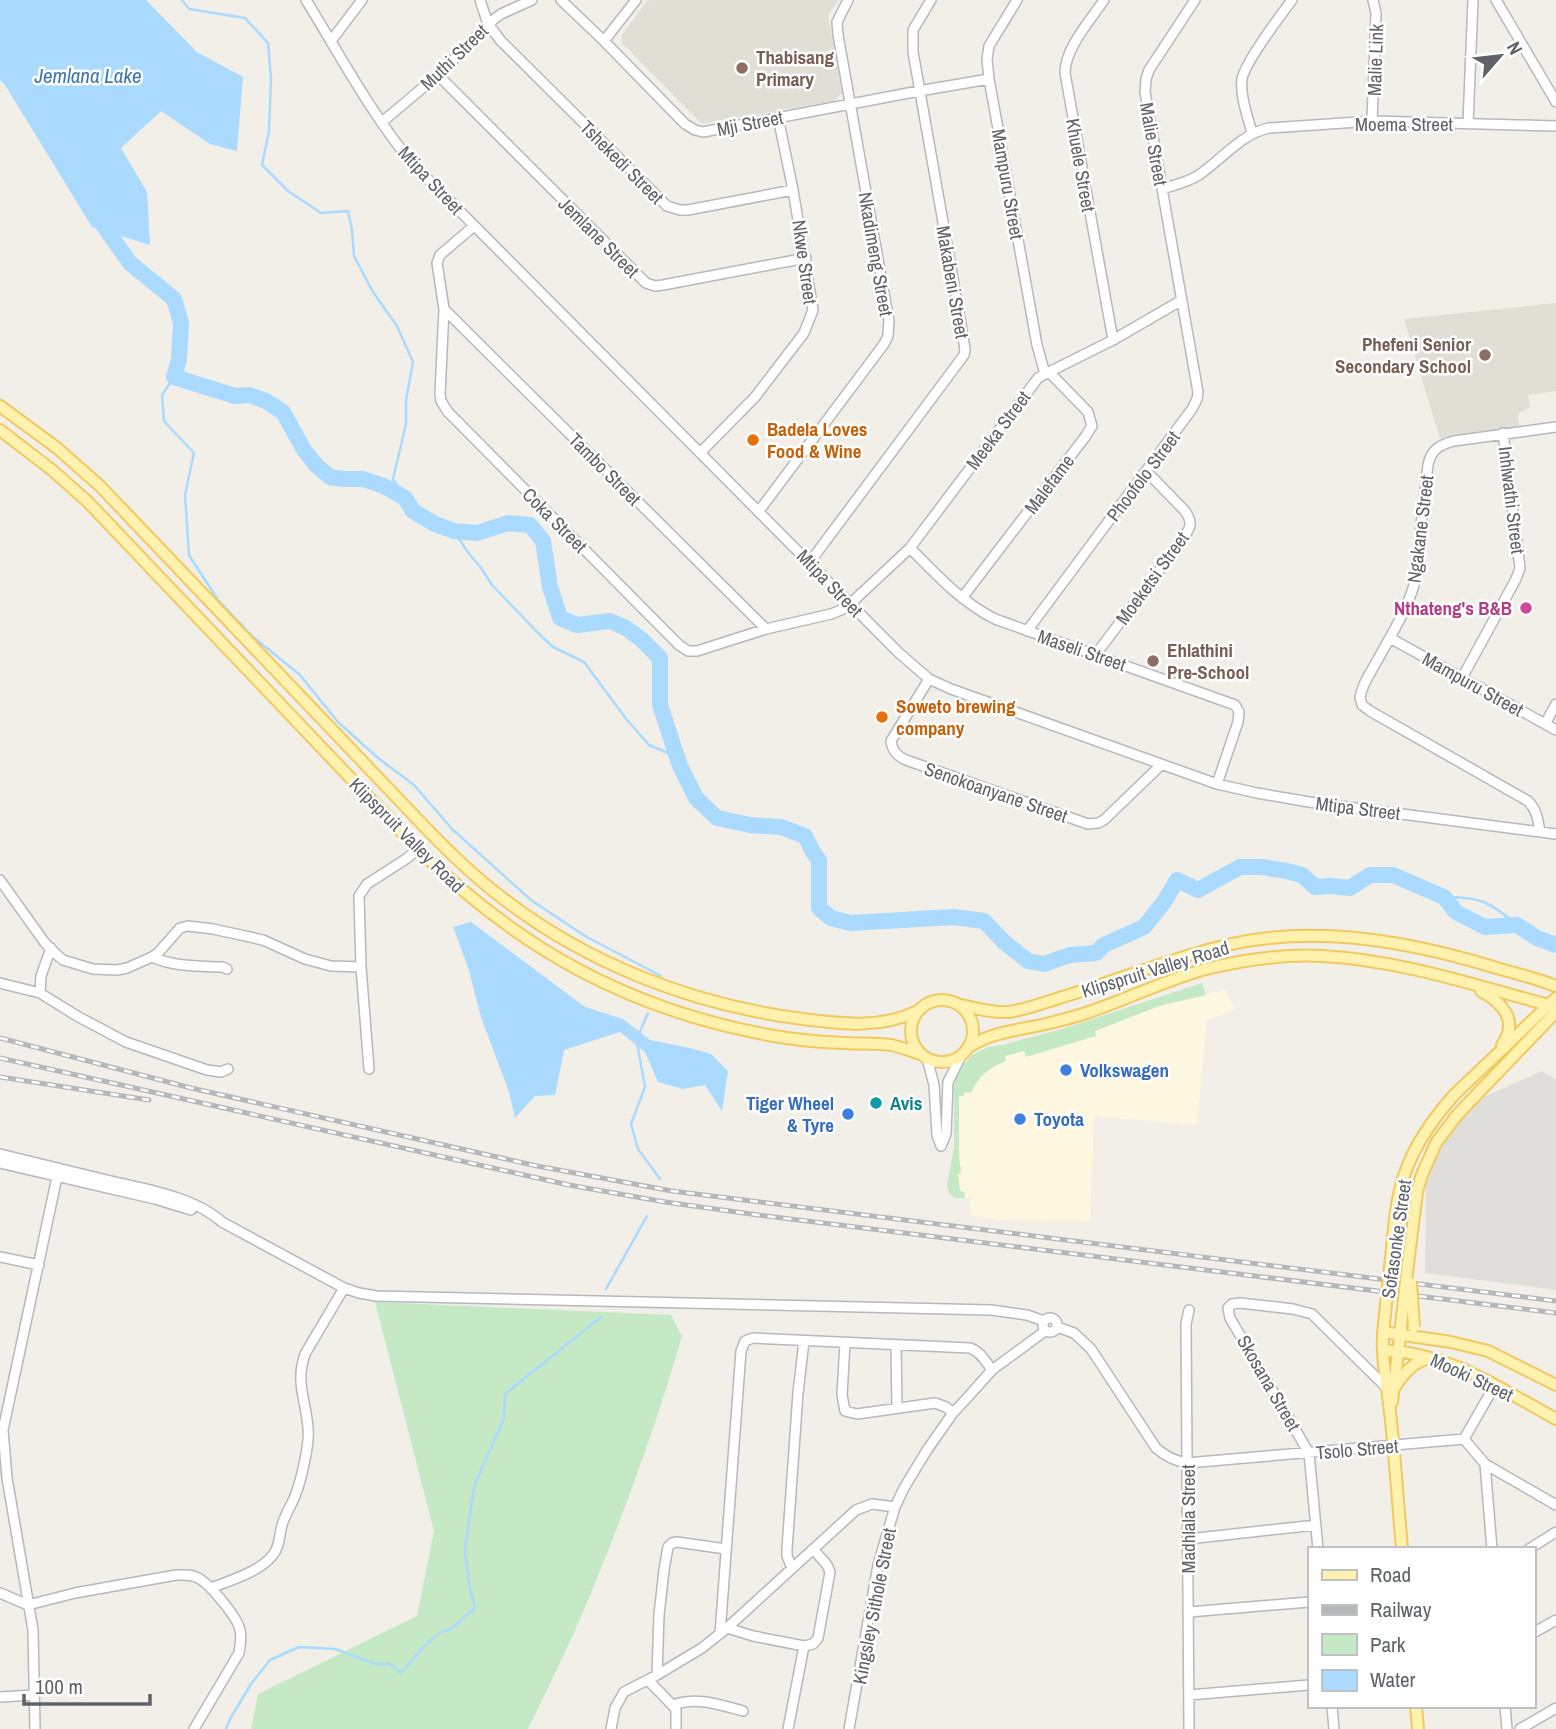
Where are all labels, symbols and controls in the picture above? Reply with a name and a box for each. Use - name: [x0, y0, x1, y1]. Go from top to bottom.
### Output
- street label: Muthi Street: [414, 18, 494, 96]
- north arrow: [1465, 21, 1535, 91]
- street label: Malie Link: [1361, 23, 1389, 96]
- text: N: [1501, 37, 1529, 59]
- place label: Thabisang Primary: [756, 44, 834, 92]
- marker: Thabisang Primary: [734, 60, 750, 76]
- water label: Jemlana Lake: [33, 61, 142, 90]
- street label: Malie Street: [1134, 100, 1174, 188]
- street label: Mji Street: [715, 104, 786, 142]
- street label: Moema Street: [1355, 111, 1454, 137]
- street label: Tshekedi Street: [574, 114, 670, 210]
- street label: Khuele Street: [1060, 116, 1102, 214]
- street label: Mampuru Street: [985, 127, 1031, 242]
- street label: Mtipa Street: [393, 140, 470, 220]
- street label: Nkadimeng Street: [852, 190, 900, 319]
- street label: Jemlane Street: [553, 191, 646, 284]
- street label: Nkwe Street: [786, 218, 824, 306]
- street label: Makabeni Street: [930, 223, 976, 341]
- place label: Phefeni Senior Secondary School: [1335, 331, 1471, 379]
- marker: Phefeni Senior Secondary School: [1477, 347, 1493, 363]
- street label: Meeka Street: [960, 385, 1037, 475]
- place label: Badela Loves Food & Wine: [767, 416, 867, 464]
- street label: Phoofolo Street: [1100, 425, 1186, 527]
- street label: Tambo Street: [563, 427, 648, 512]
- marker: Badela Loves Food & Wine: [745, 432, 761, 448]
- street label: Inhlwathi Street: [1492, 445, 1532, 556]
- street label: Malefame: [1018, 449, 1080, 519]
- street label: Ngakane Street: [1400, 473, 1440, 584]
- street label: Coka Street: [517, 482, 594, 559]
- street label: Moeketsi Street: [1109, 526, 1195, 630]
- street label: Mtipa Street: [791, 543, 869, 623]
- place label: Nthateng's B&B: [1394, 595, 1512, 621]
- marker: Nthateng's B&B: [1518, 600, 1534, 616]
- street label: Maseli Street: [1034, 623, 1130, 677]
- place label: Ehlathini Pre-School: [1167, 637, 1249, 685]
- street label: Mampuru Street: [1418, 646, 1529, 723]
- marker: Ehlathini Pre-School: [1145, 653, 1161, 669]
- place label: Soweto brewing company: [896, 693, 1016, 741]
- marker: Soweto brewing company: [874, 709, 890, 725]
- street label: Senokoanyane Street: [921, 755, 1072, 829]
- street label: Klipspruit Valley Road: [344, 772, 470, 898]
- street label: Mtipa Street: [1314, 790, 1402, 826]
- street label: Klipspruit Valley Road: [1078, 934, 1232, 1004]
- place label: Volkswagen: [1080, 1057, 1169, 1083]
- marker: Volkswagen: [1058, 1062, 1074, 1078]
- place label: Tiger Wheel & Tyre: [746, 1090, 834, 1138]
- place label: Avis: [890, 1090, 922, 1116]
- marker: Avis: [868, 1095, 884, 1111]
- marker: Tiger Wheel & Tyre: [840, 1106, 856, 1122]
- place label: Toyota: [1034, 1106, 1084, 1132]
- marker: Toyota: [1012, 1111, 1028, 1127]
- street label: Sofasonke Street: [1375, 1177, 1417, 1300]
- street label: Skosana Street: [1231, 1330, 1307, 1436]
- street label: Mooki Street: [1426, 1347, 1518, 1408]
- street label: Tsolo Street: [1315, 1432, 1400, 1466]
- street label: Madhlala Street: [1175, 1464, 1201, 1574]
- street label: Kingsley Sithole Street: [846, 1525, 902, 1686]
- legend: [1308, 1547, 1535, 1708]
- text: Road: [1370, 1560, 1411, 1589]
- text: Railway: [1370, 1595, 1432, 1624]
- text: Park: [1370, 1630, 1406, 1659]
- scale bar: [24, 1662, 150, 1706]
- text: Water: [1370, 1665, 1416, 1694]
- text: 100 m: [35, 1672, 83, 1701]

